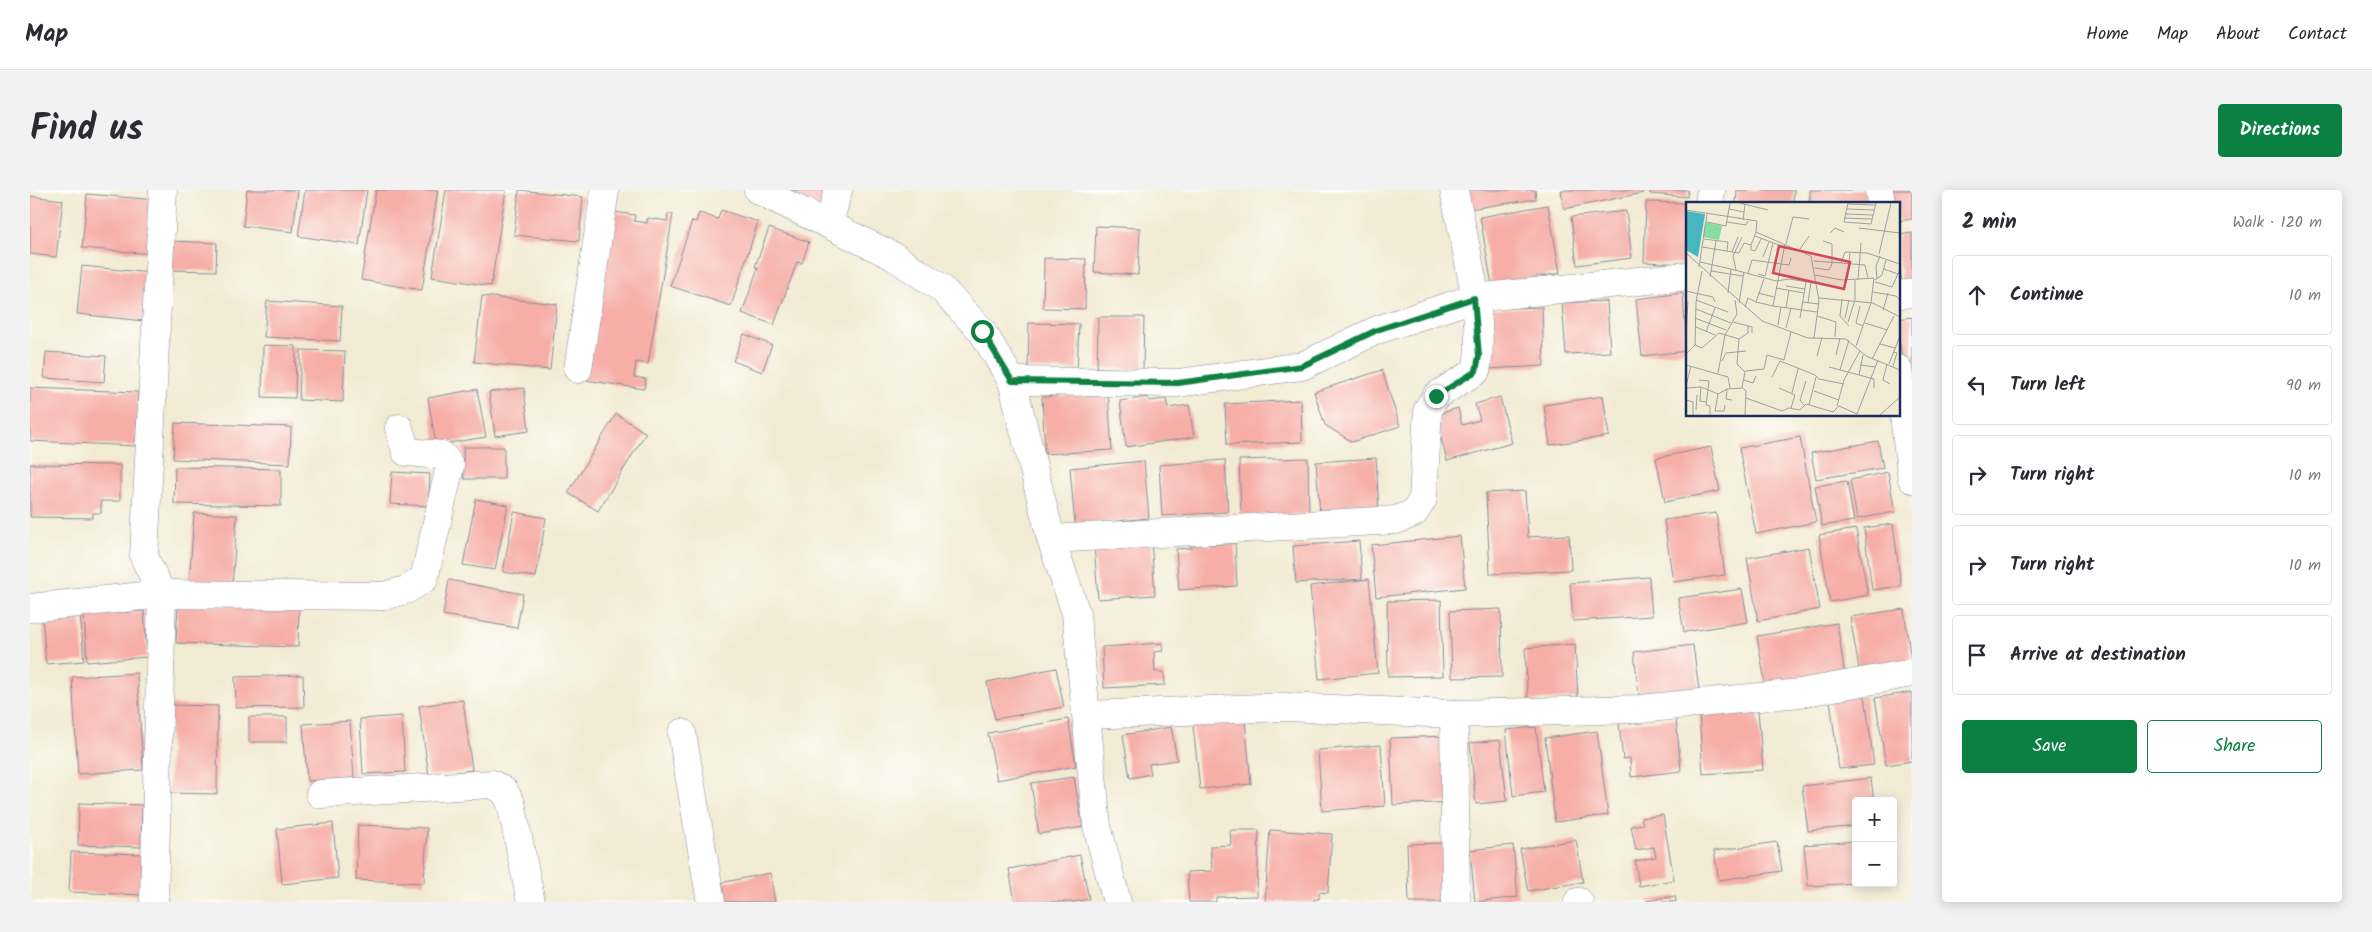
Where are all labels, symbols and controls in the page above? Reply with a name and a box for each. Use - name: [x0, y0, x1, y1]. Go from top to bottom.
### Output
- text: Map: [25, 15, 68, 54]
- text: Home: [2086, 20, 2129, 49]
- text: Map: [2157, 20, 2188, 49]
- text: About: [2216, 20, 2260, 49]
- text: Contact: [2288, 20, 2347, 49]
- text: Find us: [30, 102, 143, 158]
- button: Directions: [2218, 104, 2342, 157]
- inset map: [1686, 202, 1900, 416]
- text: 2 min: [1962, 206, 2017, 239]
- text: Walk · 120 m: [2232, 210, 2322, 235]
- text: Continue: [2010, 280, 2083, 310]
- icon: ahead: [1963, 281, 1991, 309]
- text: 10 m: [2289, 283, 2321, 308]
- route start: [971, 320, 994, 343]
- text: Turn left: [2010, 370, 2085, 400]
- icon: left: [1963, 371, 1991, 399]
- text: 90 m: [2286, 373, 2321, 398]
- route end: [1425, 385, 1448, 408]
- text: Turn right: [2010, 460, 2095, 490]
- icon: right: [1963, 461, 1991, 489]
- text: 10 m: [2289, 463, 2321, 488]
- text: Turn right: [2010, 550, 2095, 580]
- icon: right: [1963, 551, 1991, 579]
- text: 10 m: [2289, 553, 2321, 578]
- text: Arrive at destination: [2010, 640, 2186, 670]
- icon: arrive: [1963, 641, 1991, 669]
- button: Save: [1962, 720, 2137, 773]
- button: Share: [2147, 720, 2322, 773]
- map controls: [1852, 797, 1897, 887]
- button: +: [1852, 797, 1897, 842]
- button: −: [1852, 842, 1897, 887]

